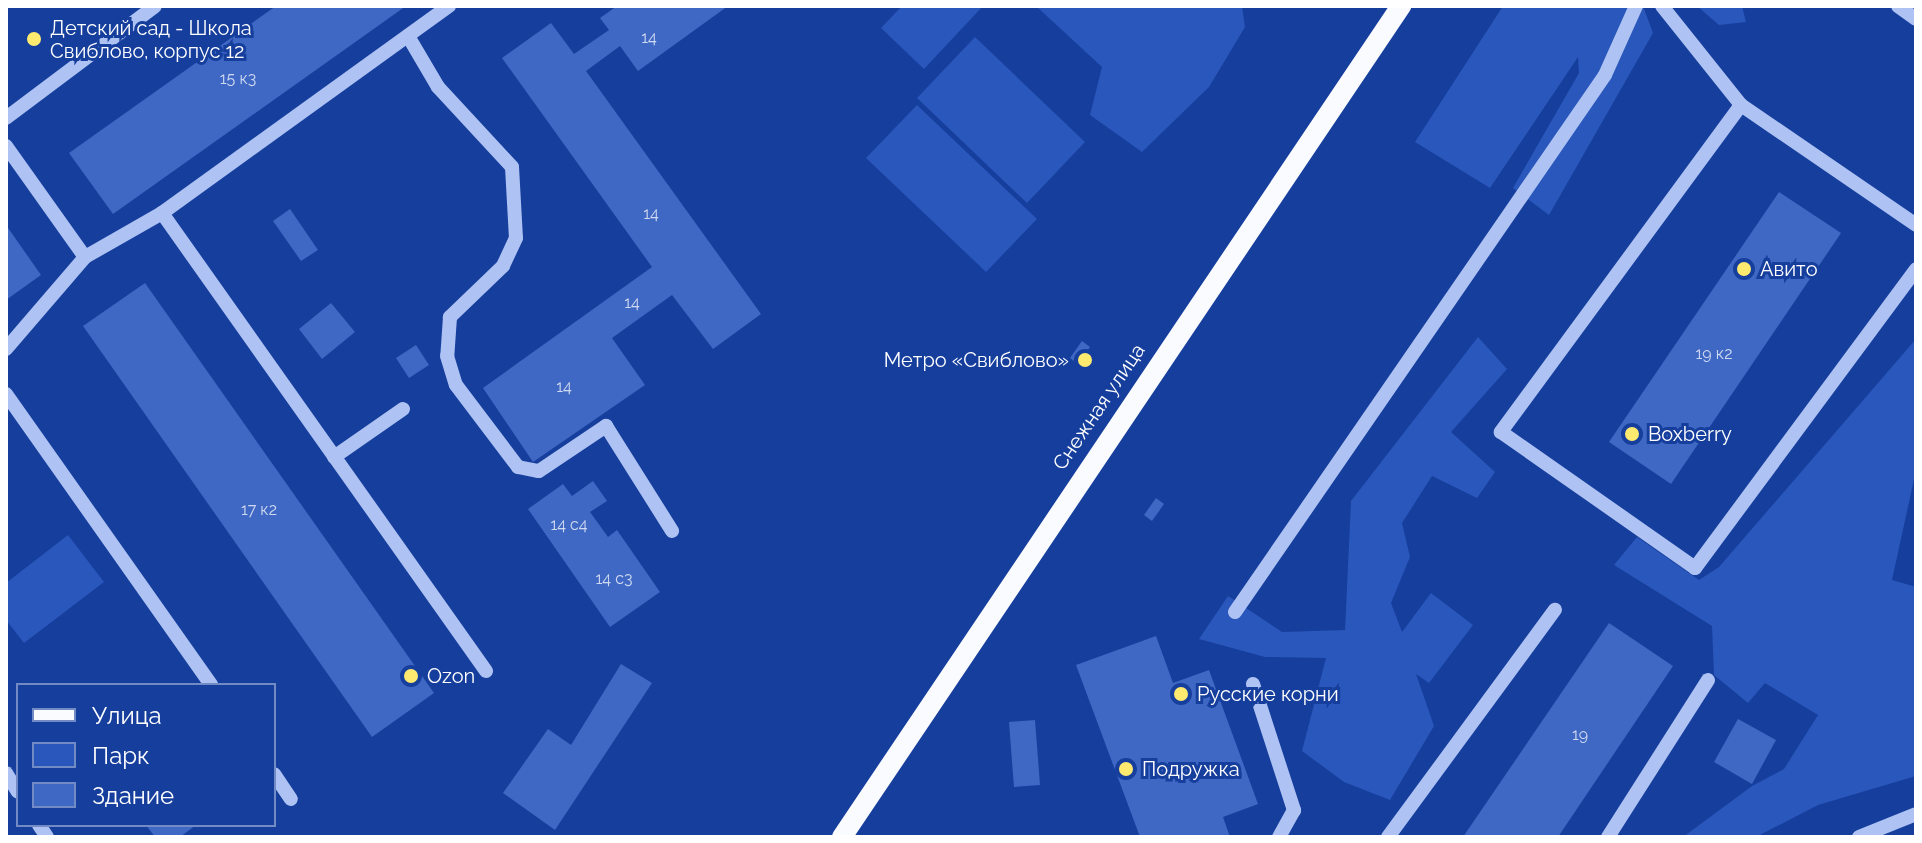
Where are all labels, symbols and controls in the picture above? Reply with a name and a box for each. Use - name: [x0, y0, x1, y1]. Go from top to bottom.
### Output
- place label: Детский сад - Школа Свиблово, корпус 12: [50, 16, 252, 63]
- house number: 14: [641, 28, 657, 48]
- marker: Детский сад - Школа Свиблово, корпус 12: [25, 30, 43, 48]
- house number: 15 к3: [220, 69, 256, 89]
- house number: 14: [643, 204, 659, 224]
- place label: Авито: [1760, 257, 1818, 281]
- marker: Авито: [1735, 260, 1753, 278]
- house number: 14: [624, 293, 640, 313]
- street label: Снежная улица: [1048, 339, 1150, 475]
- house number: 19 к2: [1696, 344, 1732, 364]
- place label: Метро «Свиблово»: [884, 348, 1069, 372]
- marker: Метро «Свиблово»: [1076, 351, 1094, 369]
- house number: 14: [556, 377, 572, 397]
- place label: Boxberry: [1648, 422, 1732, 446]
- marker: Boxberry: [1623, 425, 1641, 443]
- house number: 17 к2: [241, 500, 277, 520]
- house number: 14 с4: [550, 515, 588, 535]
- house number: 14 с3: [596, 569, 632, 589]
- place label: Ozon: [427, 664, 475, 688]
- marker: Ozon: [402, 667, 420, 685]
- place label: Русские корни: [1197, 682, 1339, 706]
- legend: [16, 683, 276, 827]
- marker: Русские корни: [1172, 685, 1190, 703]
- text: Улица: [92, 701, 162, 730]
- house number: 19: [1572, 725, 1588, 745]
- text: Парк: [92, 741, 150, 770]
- place label: Подружка: [1142, 757, 1240, 781]
- marker: Подружка: [1117, 760, 1135, 778]
- text: Здание: [92, 781, 174, 810]

